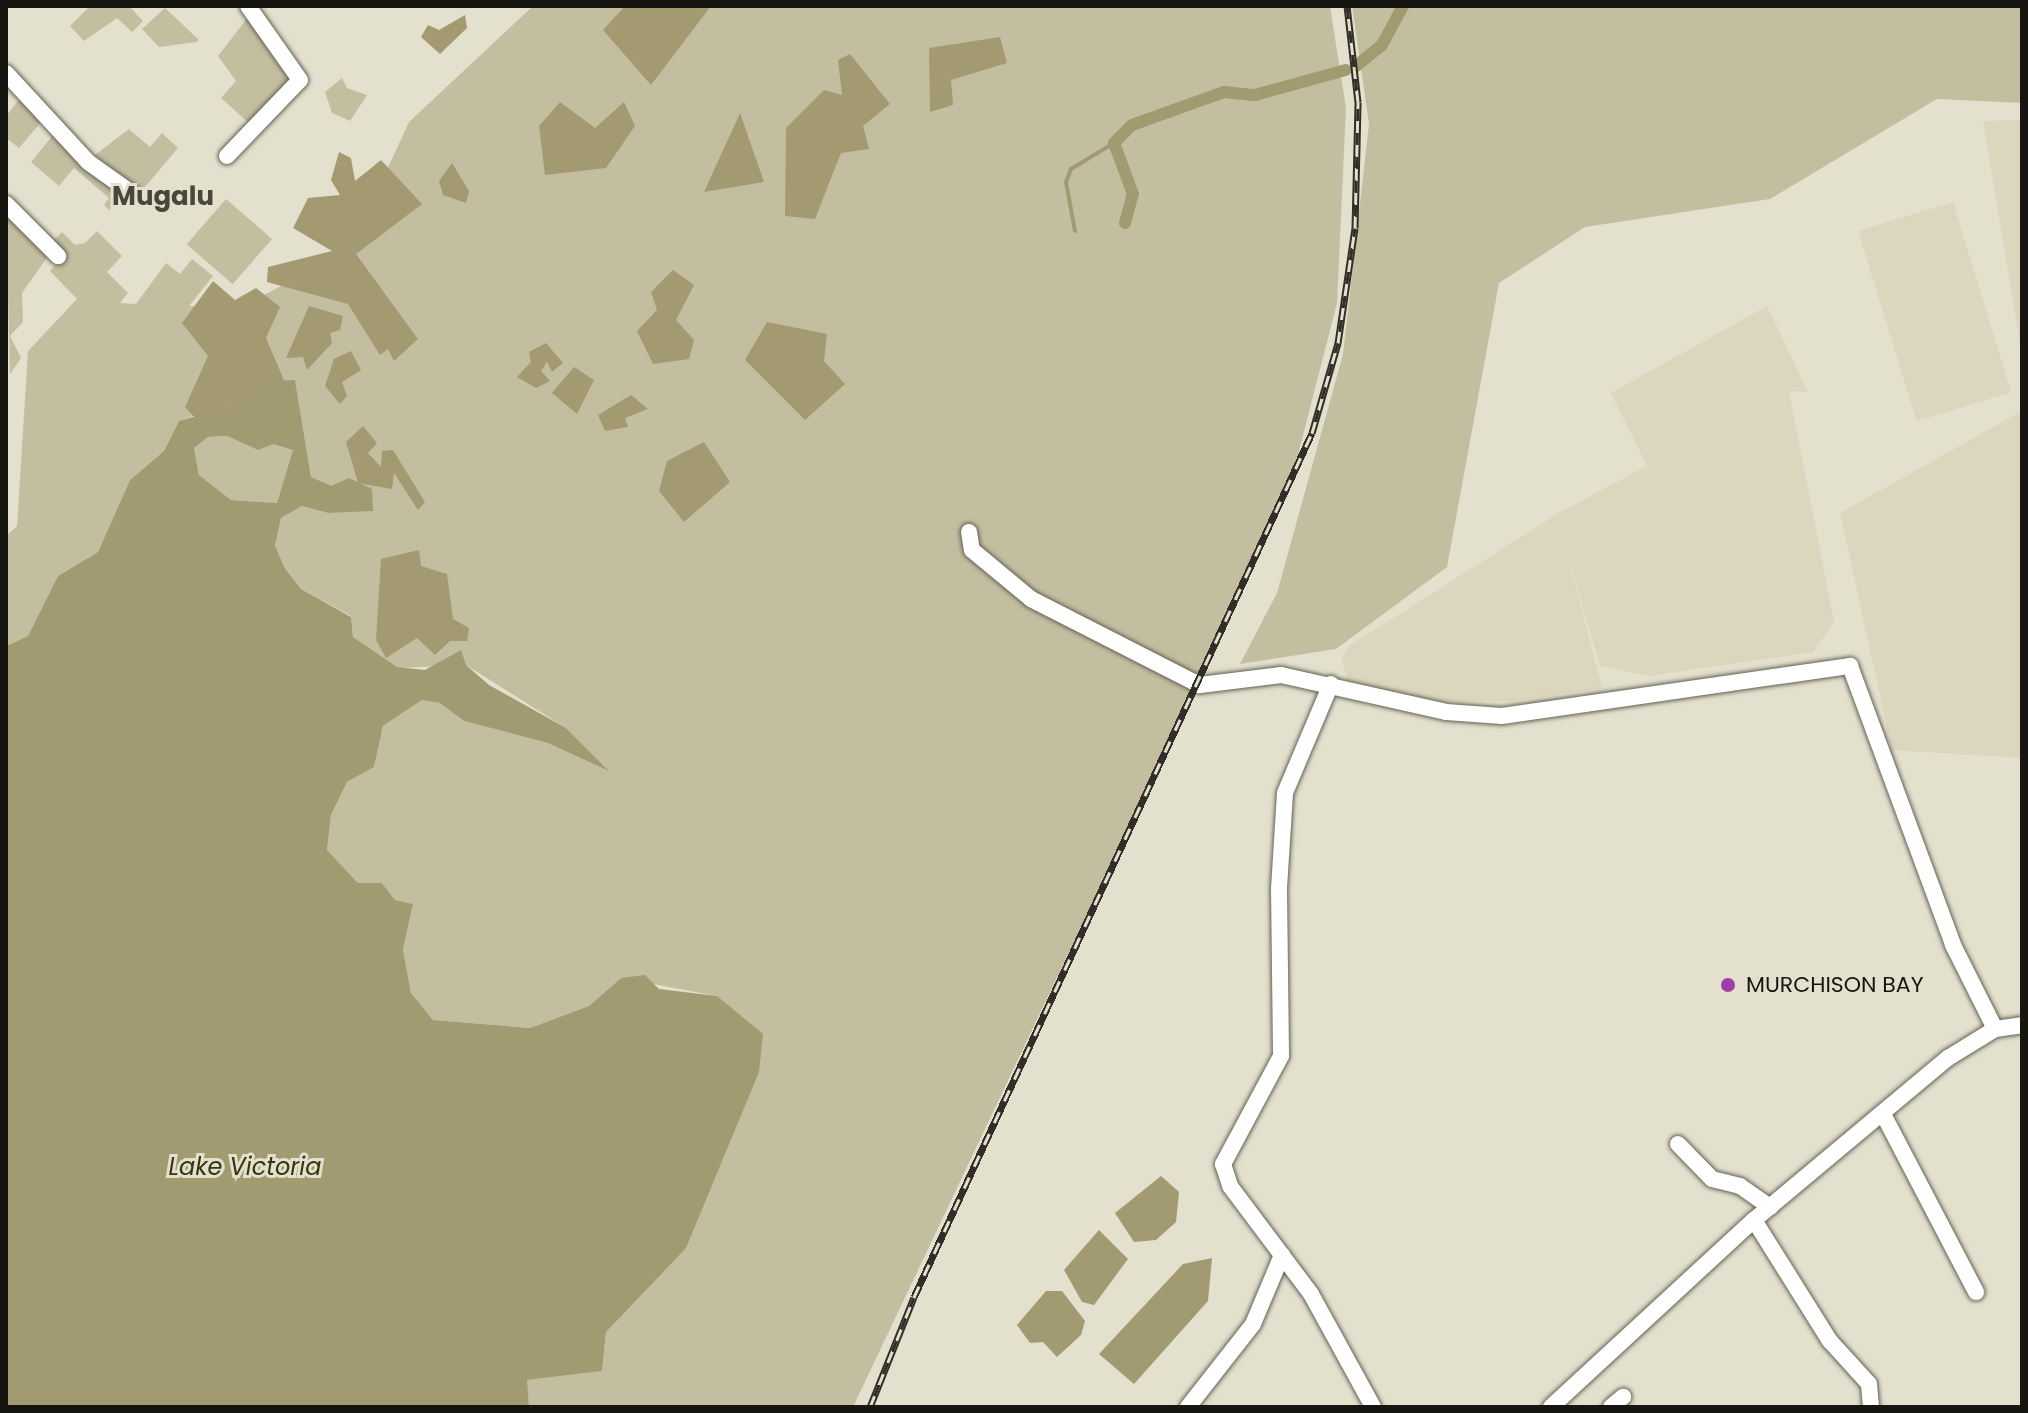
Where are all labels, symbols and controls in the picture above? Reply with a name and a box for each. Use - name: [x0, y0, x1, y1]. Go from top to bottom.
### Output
- district label: Mugalu: [112, 181, 214, 213]
- place label: MURCHISON BAY: [1746, 972, 1923, 998]
- marker: MURCHISON BAY: [1717, 974, 1739, 996]
- water label: Lake Victoria: [169, 1153, 321, 1181]

